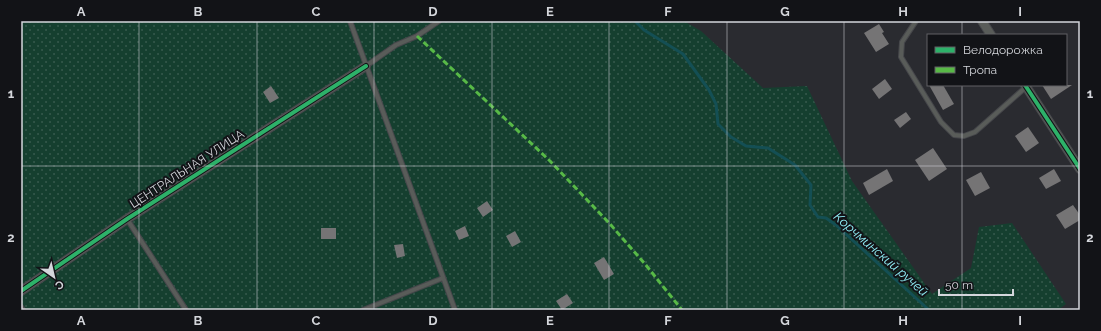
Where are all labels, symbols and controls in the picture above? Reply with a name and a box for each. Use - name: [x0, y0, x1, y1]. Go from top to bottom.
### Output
- text: A: [77, 4, 86, 19]
- text: B: [194, 4, 203, 19]
- text: C: [312, 4, 321, 19]
- text: D: [428, 4, 438, 19]
- text: E: [546, 4, 554, 19]
- text: F: [664, 4, 672, 19]
- text: G: [780, 4, 790, 19]
- text: H: [898, 4, 908, 19]
- text: I: [1018, 4, 1022, 19]
- legend: [927, 34, 1067, 86]
- text: Велодорожка: [963, 43, 1043, 57]
- text: Тропа: [963, 63, 997, 77]
- text: 1: [8, 86, 15, 101]
- text: 1: [1087, 86, 1094, 101]
- street label: ЦЕНТРАЛЬНАЯ УЛИЦА: [127, 127, 247, 211]
- water label: Корчминский ручей: [831, 209, 931, 299]
- text: 2: [7, 230, 15, 245]
- text: 2: [1086, 230, 1094, 245]
- north arrow: [34, 257, 74, 297]
- scale bar: [939, 271, 1013, 297]
- text: С: [52, 277, 66, 293]
- text: 50 m: [945, 278, 973, 292]
- text: A: [77, 313, 86, 328]
- text: B: [194, 313, 203, 328]
- text: C: [312, 313, 321, 328]
- text: D: [428, 313, 438, 328]
- text: E: [546, 313, 554, 328]
- text: F: [664, 313, 672, 328]
- text: G: [780, 313, 790, 328]
- text: H: [898, 313, 908, 328]
- text: I: [1018, 313, 1022, 328]

